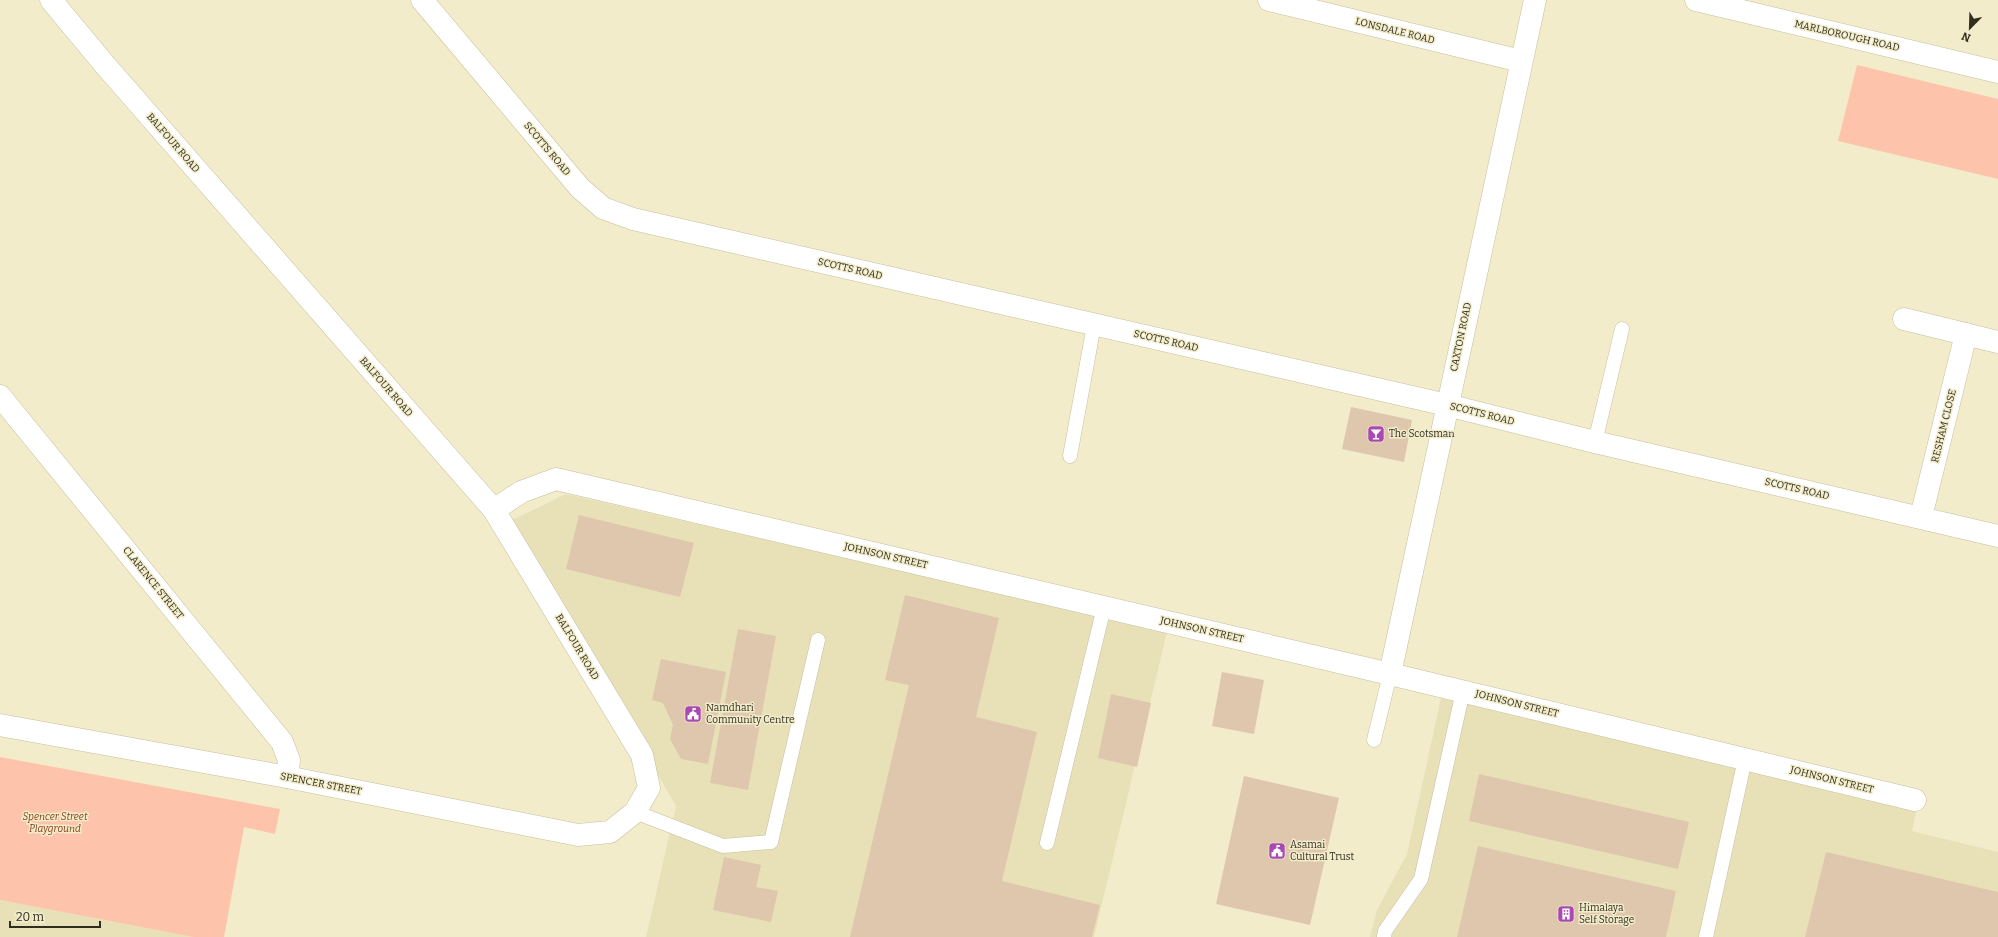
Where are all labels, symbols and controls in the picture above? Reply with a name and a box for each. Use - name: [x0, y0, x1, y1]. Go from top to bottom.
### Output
- north arrow: [1950, 8, 1990, 48]
- street label: LONSDALE ROAD: [1354, 15, 1436, 47]
- street label: MARLBOROUGH ROAD: [1793, 18, 1901, 54]
- text: N: [1959, 29, 1973, 44]
- street label: BALFOUR ROAD: [144, 111, 202, 175]
- street label: SCOTTS ROAD: [521, 120, 573, 178]
- street label: SCOTTS ROAD: [816, 256, 884, 282]
- street label: CAXTON ROAD: [1448, 301, 1474, 373]
- street label: SCOTTS ROAD: [1132, 328, 1200, 354]
- street label: BALFOUR ROAD: [357, 355, 415, 419]
- street label: RESHAM CLOSE: [1929, 388, 1959, 464]
- street label: SCOTTS ROAD: [1448, 400, 1516, 428]
- bar icon: The Scotsman: [1366, 424, 1386, 444]
- place label: The Scotsman: [1389, 428, 1455, 440]
- street label: SCOTTS ROAD: [1763, 476, 1831, 502]
- street label: JOHNSON STREET: [842, 540, 929, 572]
- street label: CLARENCE STREET: [120, 544, 186, 622]
- street label: BALFOUR ROAD: [553, 612, 601, 682]
- street label: JOHNSON STREET: [1158, 614, 1245, 646]
- street label: JOHNSON STREET: [1473, 688, 1560, 720]
- place label: Namdhari Community Centre: [706, 702, 795, 726]
- public building icon: Namdhari Community Centre: [683, 704, 703, 724]
- street label: JOHNSON STREET: [1788, 764, 1875, 796]
- street label: SPENCER STREET: [279, 770, 363, 798]
- park label: Spencer Street Playground: [23, 811, 88, 835]
- place label: Asamai Cultural Trust: [1290, 839, 1354, 863]
- public building icon: Asamai Cultural Trust: [1267, 841, 1287, 861]
- place label: Himalaya Self Storage: [1579, 902, 1634, 926]
- scale bar: [10, 903, 100, 929]
- building icon: Himalaya Self Storage: [1556, 904, 1576, 924]
- text: 20 m: [16, 910, 45, 924]

